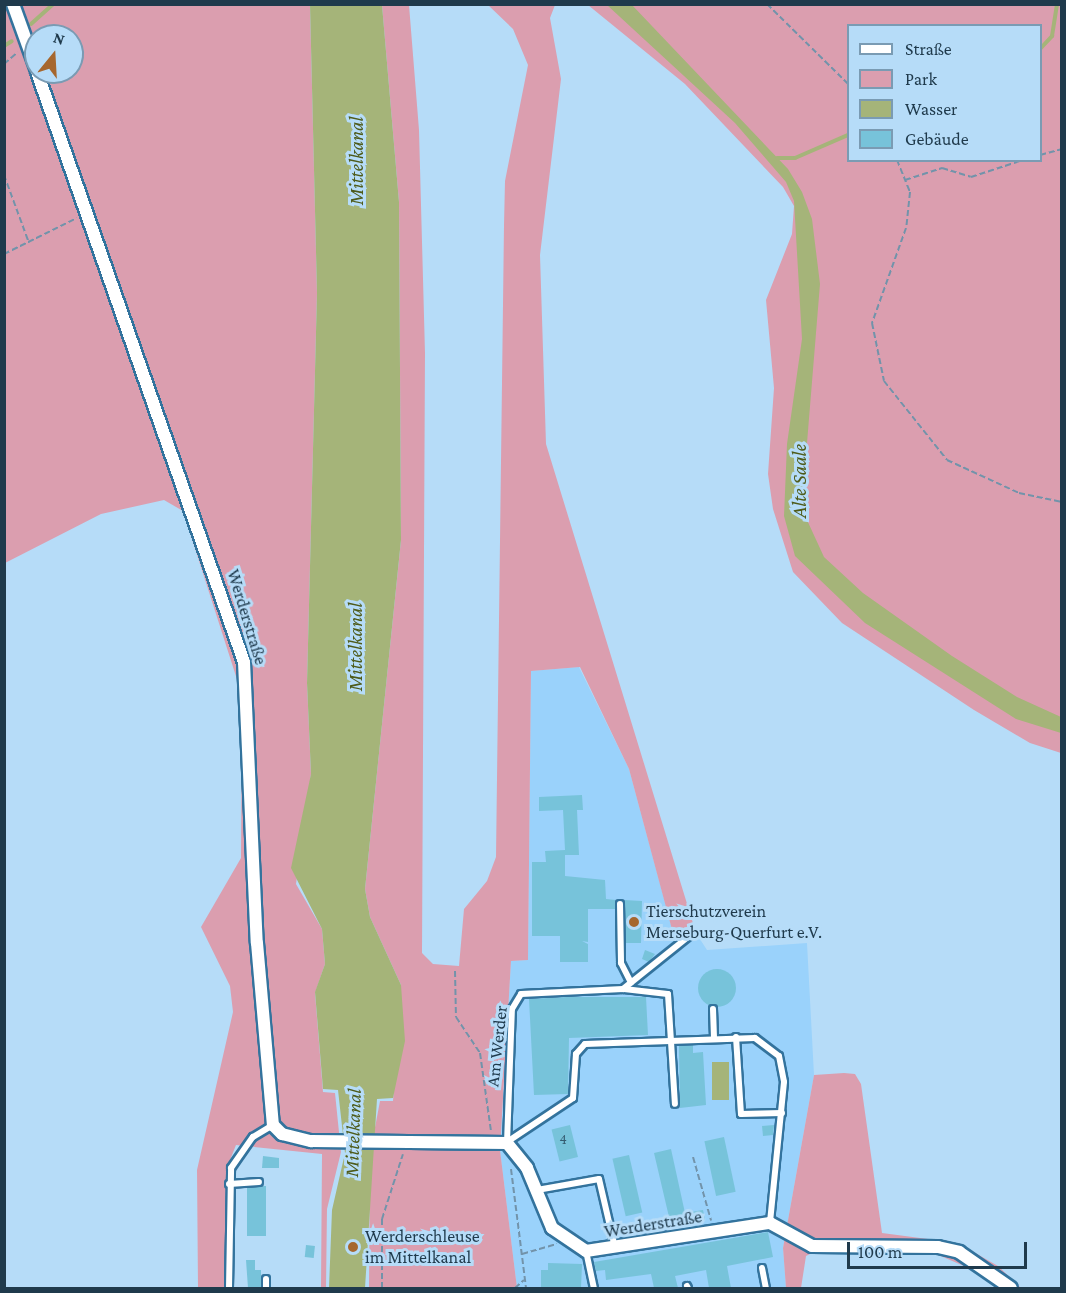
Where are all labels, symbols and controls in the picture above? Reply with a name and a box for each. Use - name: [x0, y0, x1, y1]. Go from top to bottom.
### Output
- north arrow: [24, 24, 84, 84]
- legend: [847, 24, 1042, 162]
- text: N: [51, 29, 67, 48]
- text: Straße: [905, 39, 952, 59]
- text: Park: [905, 69, 937, 89]
- text: Wasser: [905, 99, 958, 119]
- water label: Mittelkanal: [344, 117, 368, 205]
- text: Gebäude: [905, 129, 969, 149]
- water label: Alte Saale: [787, 444, 811, 518]
- street label: Werderstraße: [222, 567, 272, 667]
- water label: Mittelkanal: [343, 603, 367, 691]
- place label: Tierschutzverein Merseburg-Querfurt e.V.: [646, 901, 822, 944]
- marker: Tierschutzverein Merseburg-Querfurt e.V.: [627, 915, 641, 929]
- street label: Am Werder: [482, 1004, 512, 1088]
- water label: Mittelkanal: [339, 1088, 367, 1178]
- house number: 4: [559, 1131, 567, 1149]
- street label: Werderstraße: [603, 1206, 703, 1242]
- place label: Werderschleuse im Mittelkanal: [365, 1226, 480, 1268]
- scale bar: [850, 1230, 1030, 1268]
- marker: Werderschleuse im Mittelkanal: [346, 1240, 360, 1254]
- text: 100 m: [858, 1242, 902, 1262]

